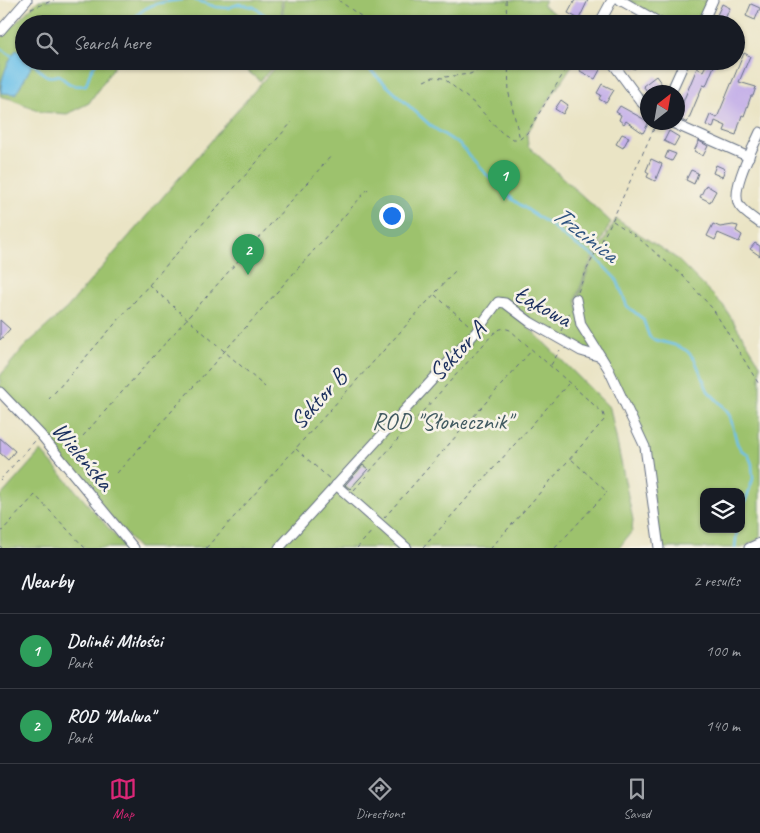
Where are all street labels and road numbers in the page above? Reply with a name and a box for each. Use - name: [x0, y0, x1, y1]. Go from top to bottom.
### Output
- street label: Łąkowa: [509, 278, 578, 334]
- street label: Sektor A: [422, 314, 493, 387]
- street label: Sektor B: [283, 361, 354, 435]
- street label: Wieleńska: [46, 416, 121, 498]

